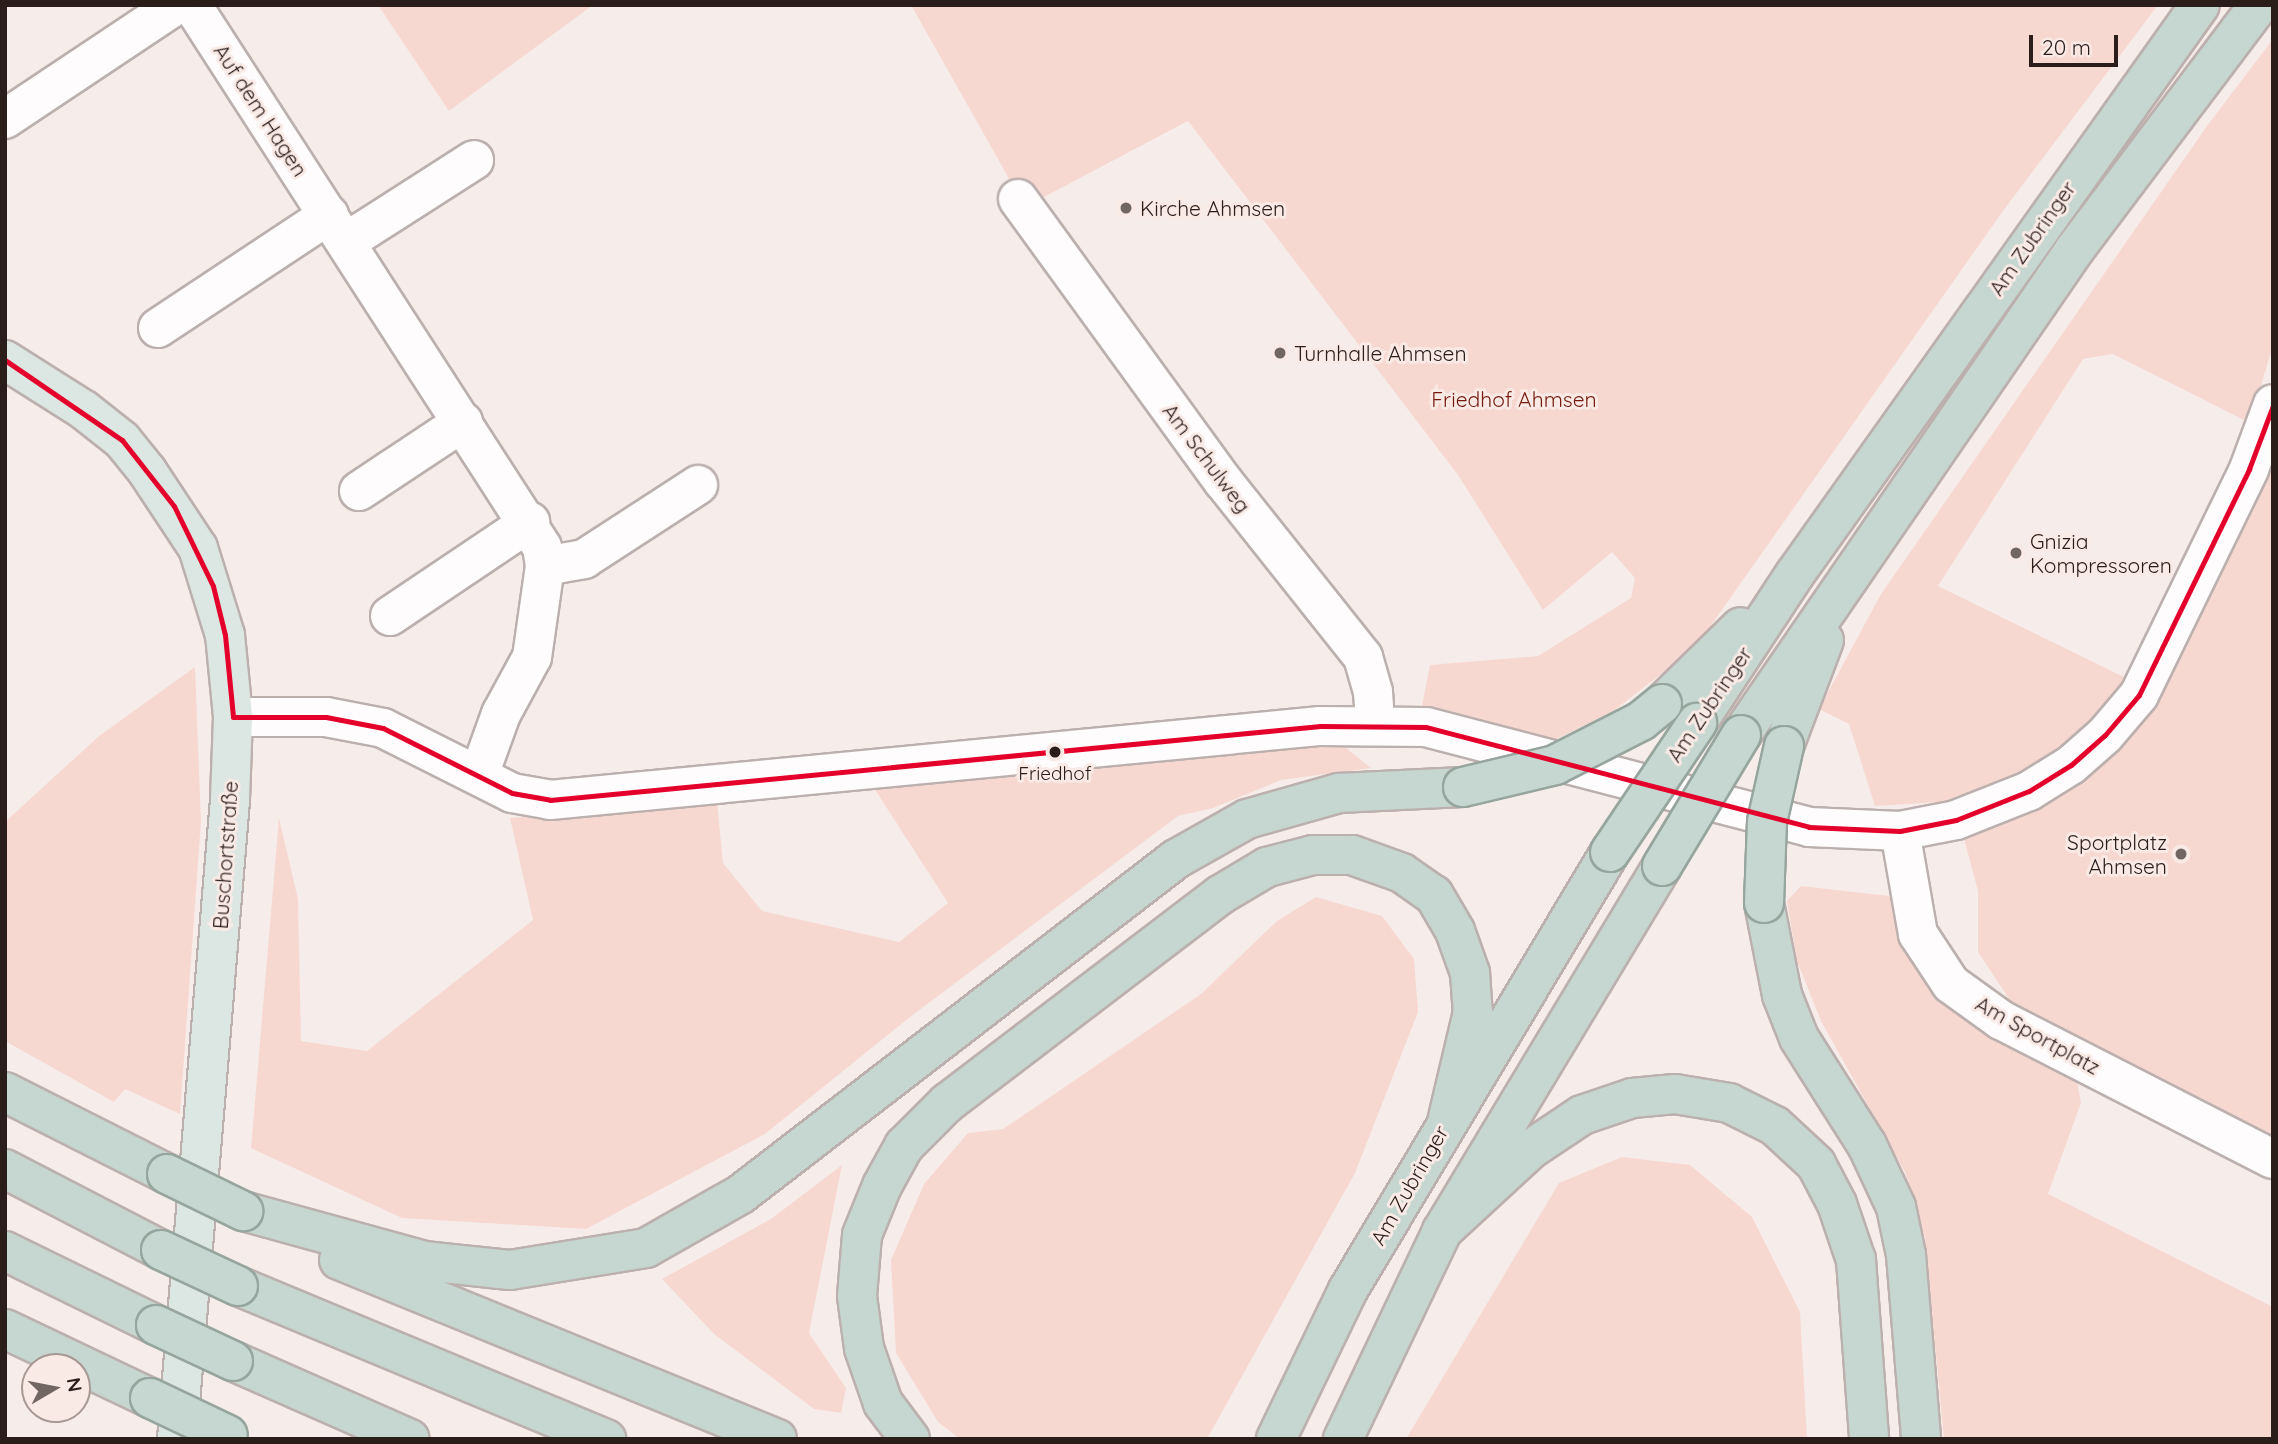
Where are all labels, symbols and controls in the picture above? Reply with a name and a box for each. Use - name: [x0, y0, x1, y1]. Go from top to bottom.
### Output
- scale bar: [2033, 21, 2122, 65]
- text: 20 m: [2042, 34, 2091, 60]
- street label: Auf dem Hagen: [209, 39, 313, 181]
- street label: Am Zubringer: [1983, 176, 2081, 300]
- place label: Kirche Ahmsen: [1140, 195, 1285, 221]
- marker: Kirche Ahmsen: [1118, 200, 1134, 216]
- place label: Turnhalle Ahmsen: [1294, 340, 1467, 366]
- marker: Turnhalle Ahmsen: [1272, 345, 1288, 361]
- park label: Friedhof Ahmsen: [1431, 386, 1597, 412]
- street label: Am Schulweg: [1158, 398, 1256, 518]
- place label: Gnizia Kompressoren: [2030, 528, 2172, 578]
- marker: Gnizia Kompressoren: [2008, 545, 2024, 561]
- street label: Am Zubringer: [1661, 641, 1757, 767]
- marker: Friedhof: [1048, 745, 1062, 759]
- place label: Friedhof: [1018, 763, 1092, 785]
- street label: Buschortstraße: [207, 780, 243, 930]
- place label: Sportplatz Ahmsen: [2067, 829, 2167, 879]
- marker: Sportplatz Ahmsen: [2173, 846, 2189, 862]
- street label: Am Sportplatz: [1971, 990, 2105, 1080]
- street label: Am Zubringer: [1365, 1121, 1453, 1249]
- north arrow: [21, 1353, 91, 1423]
- text: N: [62, 1376, 88, 1394]

